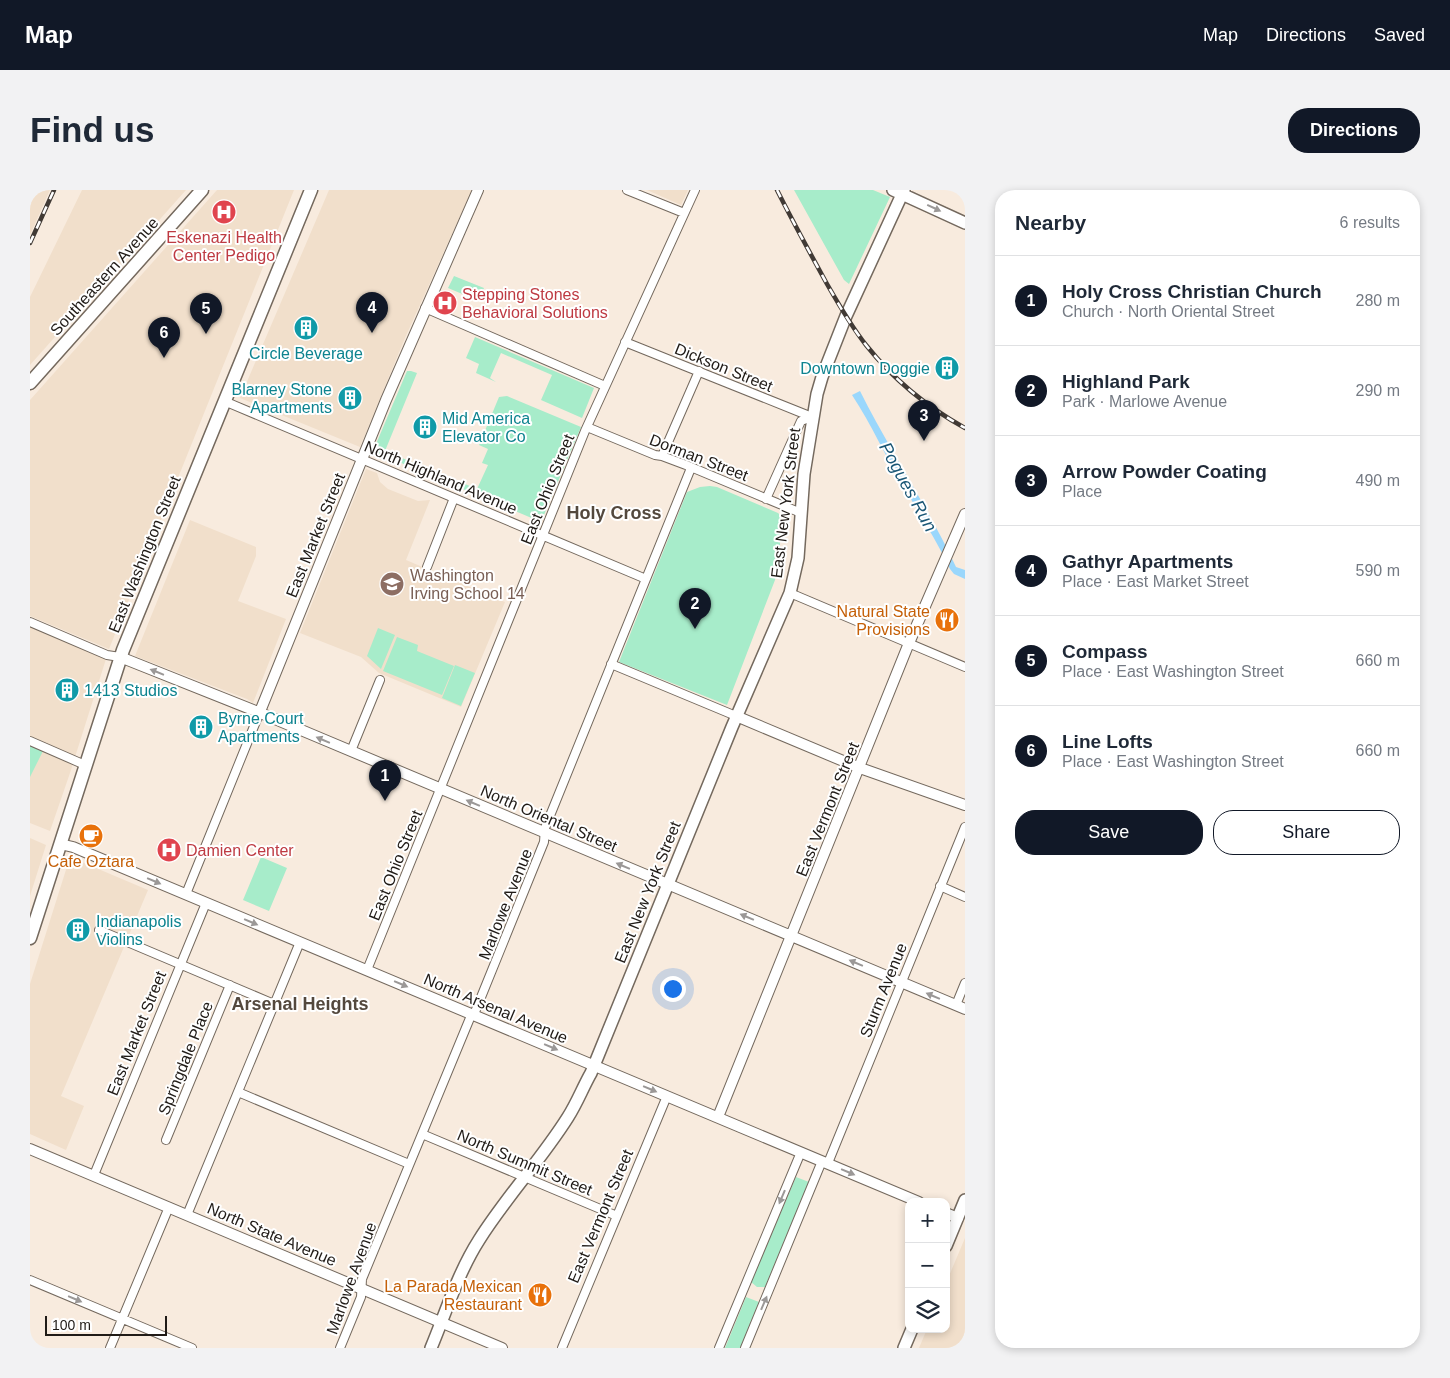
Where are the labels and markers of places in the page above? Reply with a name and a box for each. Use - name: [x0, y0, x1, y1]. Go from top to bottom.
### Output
- hospital icon: Eskenazi Health Center Pedigo: [211, 199, 237, 225]
- place label: Eskenazi Health Center Pedigo: [166, 229, 282, 264]
- place label: Stepping Stones Behavioral Solutions: [462, 286, 608, 321]
- hospital icon: Stepping Stones Behavioral Solutions: [432, 290, 458, 316]
- pin: 4: [356, 292, 388, 333]
- pin: 5: [190, 293, 222, 334]
- building icon: Circle Beverage: [293, 315, 319, 341]
- pin: 6: [148, 317, 180, 358]
- place label: Circle Beverage: [249, 345, 363, 362]
- building icon: Downtown Doggie: [934, 355, 960, 381]
- place label: Downtown Doggie: [800, 360, 930, 377]
- place label: Blarney Stone Apartments: [231, 381, 332, 416]
- building icon: Blarney Stone Apartments: [337, 385, 363, 411]
- pin: 3: [908, 400, 940, 441]
- place label: Mid America Elevator Co: [442, 410, 530, 445]
- building icon: Mid America Elevator Co: [412, 414, 438, 440]
- place label: Washington Irving School 14: [410, 567, 525, 602]
- school or university icon: Washington Irving School 14: [379, 571, 405, 597]
- pin: 2: [679, 588, 711, 629]
- place label: Natural State Provisions: [837, 603, 930, 638]
- restaurant icon: Natural State Provisions: [934, 607, 960, 633]
- building icon: 1413 Studios: [54, 677, 80, 703]
- place label: 1413 Studios: [84, 682, 177, 699]
- place label: Byrne Court Apartments: [218, 710, 304, 745]
- building icon: Byrne Court Apartments: [188, 714, 214, 740]
- pin: 1: [369, 760, 401, 801]
- cafe icon: Cafe Oztara: [78, 823, 104, 849]
- hospital icon: Damien Center: [156, 837, 182, 863]
- place label: Damien Center: [186, 842, 294, 859]
- place label: Cafe Oztara: [48, 853, 134, 870]
- place label: Indianapolis Violins: [96, 913, 181, 948]
- building icon: Indianapolis Violins: [65, 917, 91, 943]
- place label: La Parada Mexican Restaurant: [384, 1278, 523, 1313]
- restaurant icon: La Parada Mexican Restaurant: [527, 1282, 553, 1308]

